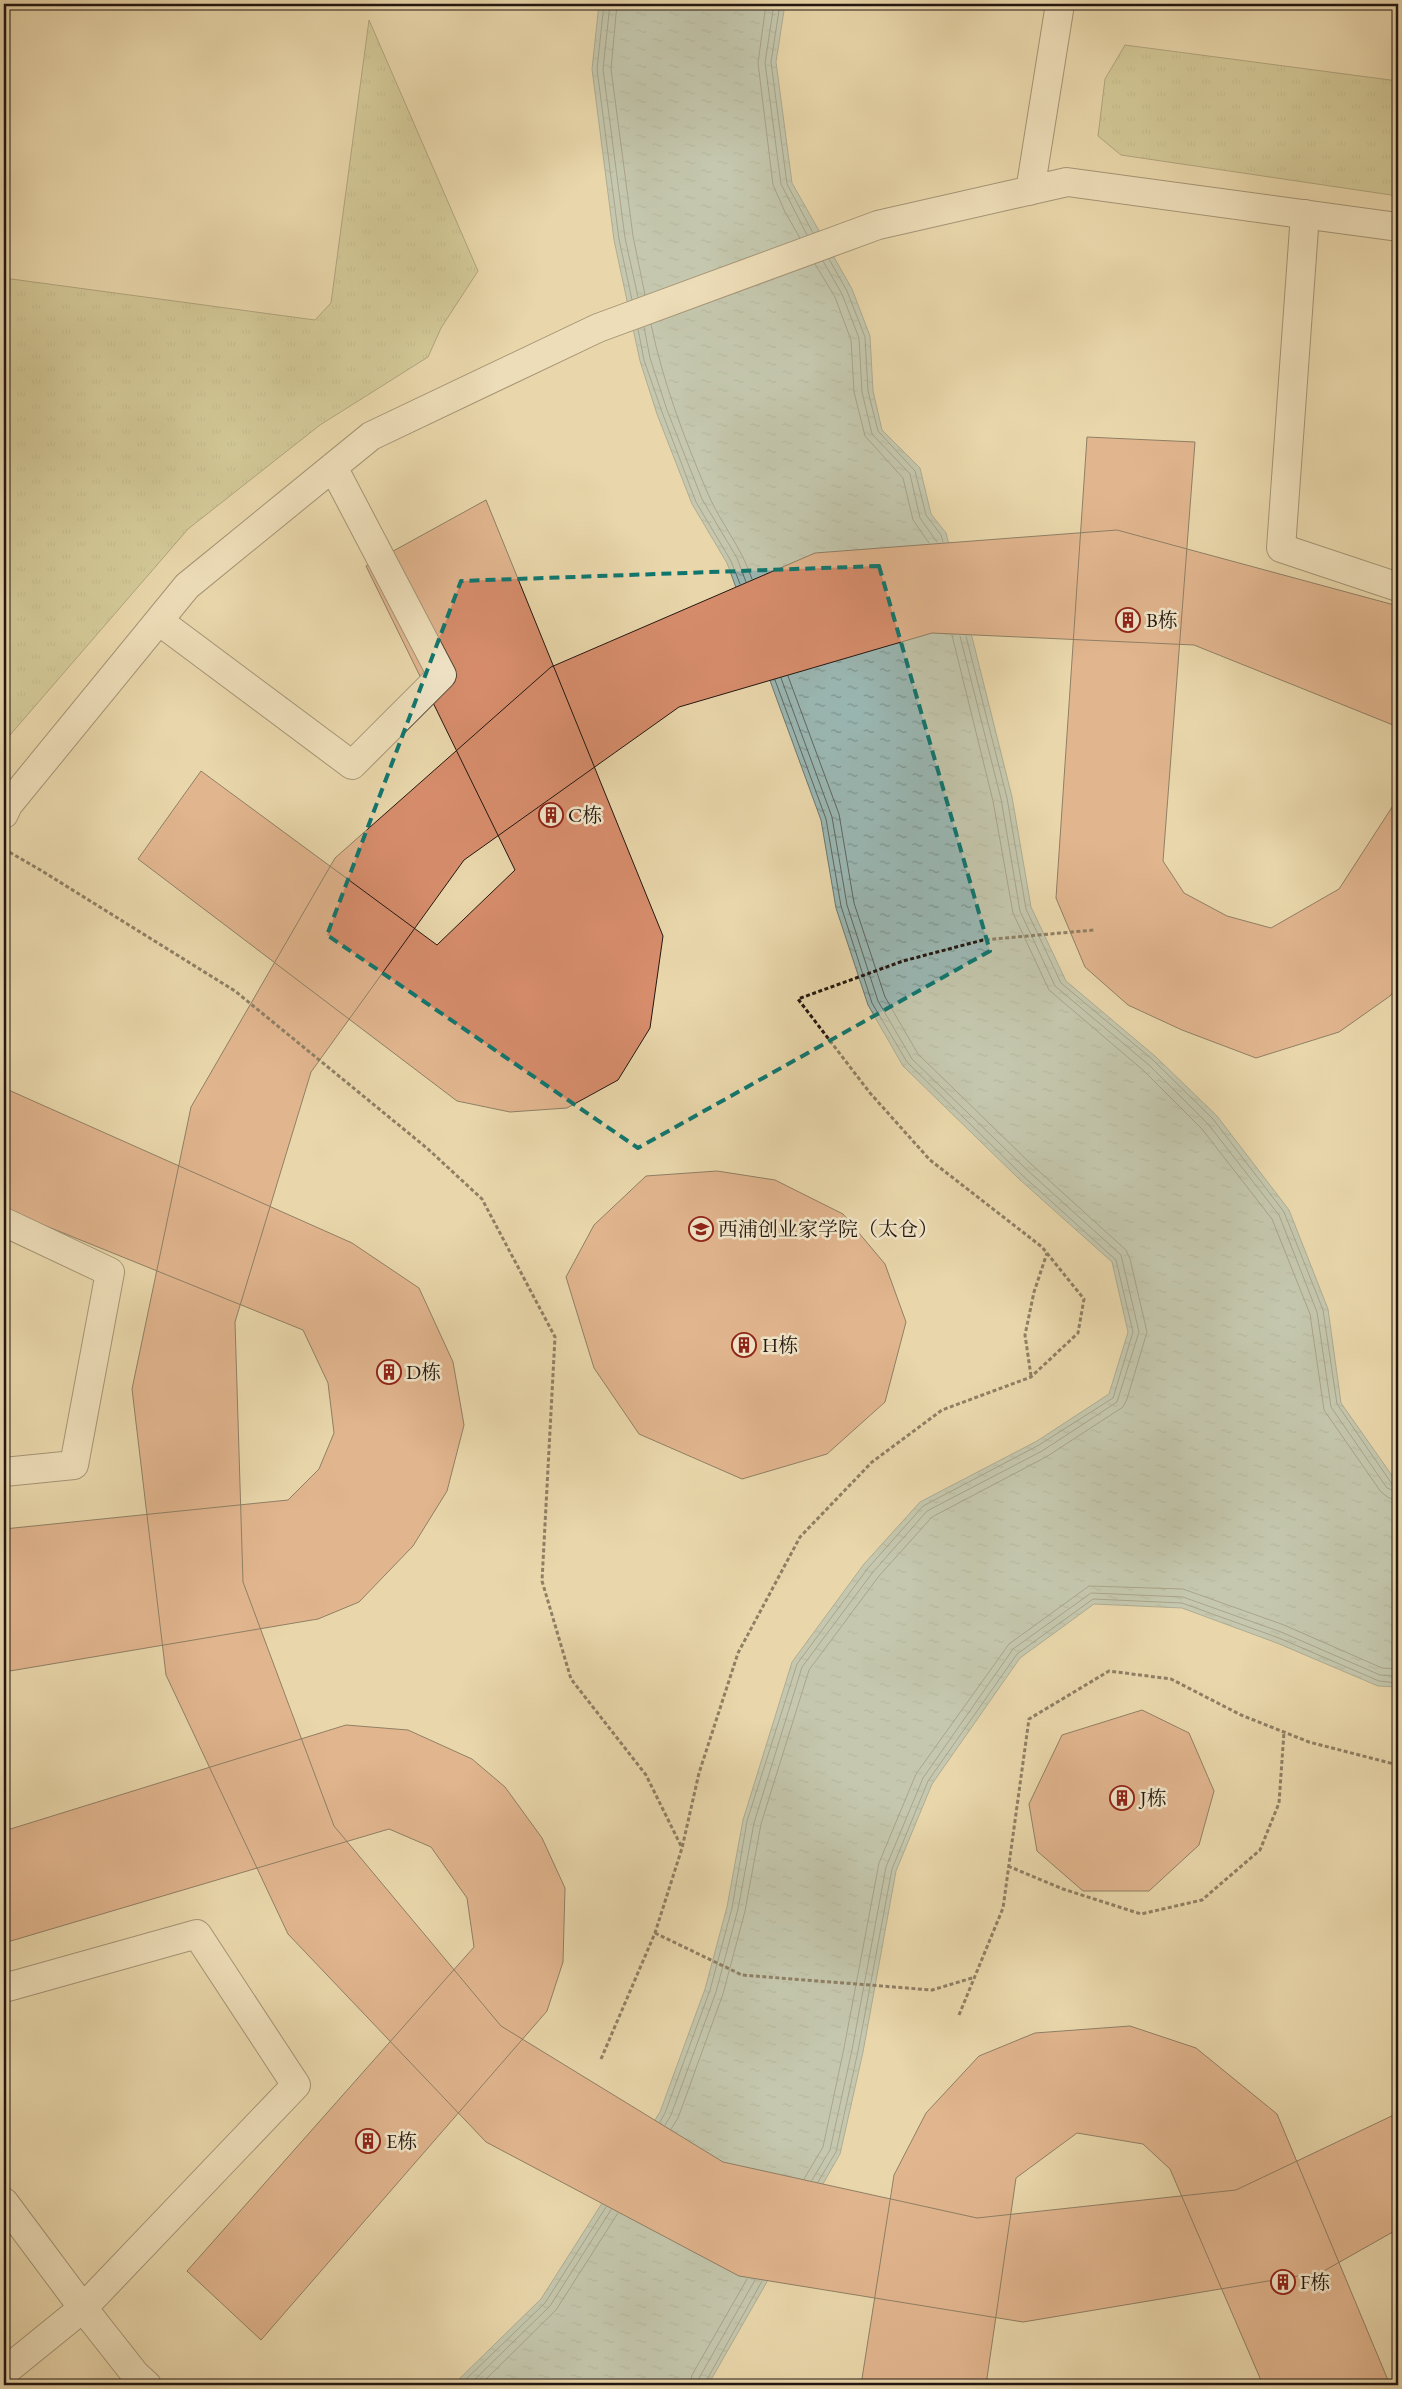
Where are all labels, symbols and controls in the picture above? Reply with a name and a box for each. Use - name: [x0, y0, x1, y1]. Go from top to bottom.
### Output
- building icon: B栋: [1115, 607, 1141, 633]
- place label: B栋: [1146, 607, 1178, 633]
- building icon: C栋: [538, 802, 564, 828]
- place label: C栋: [568, 802, 602, 828]
- school or university icon: 西浦创业家学院（太仓）: [688, 1216, 714, 1242]
- place label: 西浦创业家学院（太仓）: [718, 1216, 938, 1242]
- building icon: H栋: [731, 1332, 757, 1358]
- place label: H栋: [762, 1332, 798, 1358]
- building icon: D栋: [376, 1359, 402, 1385]
- place label: D栋: [406, 1359, 441, 1385]
- building icon: J栋: [1109, 1785, 1135, 1811]
- place label: J栋: [1138, 1785, 1167, 1811]
- building icon: E栋: [355, 2128, 381, 2154]
- place label: E栋: [386, 2128, 417, 2154]
- building icon: F栋: [1270, 2269, 1296, 2295]
- place label: F栋: [1300, 2269, 1330, 2295]

